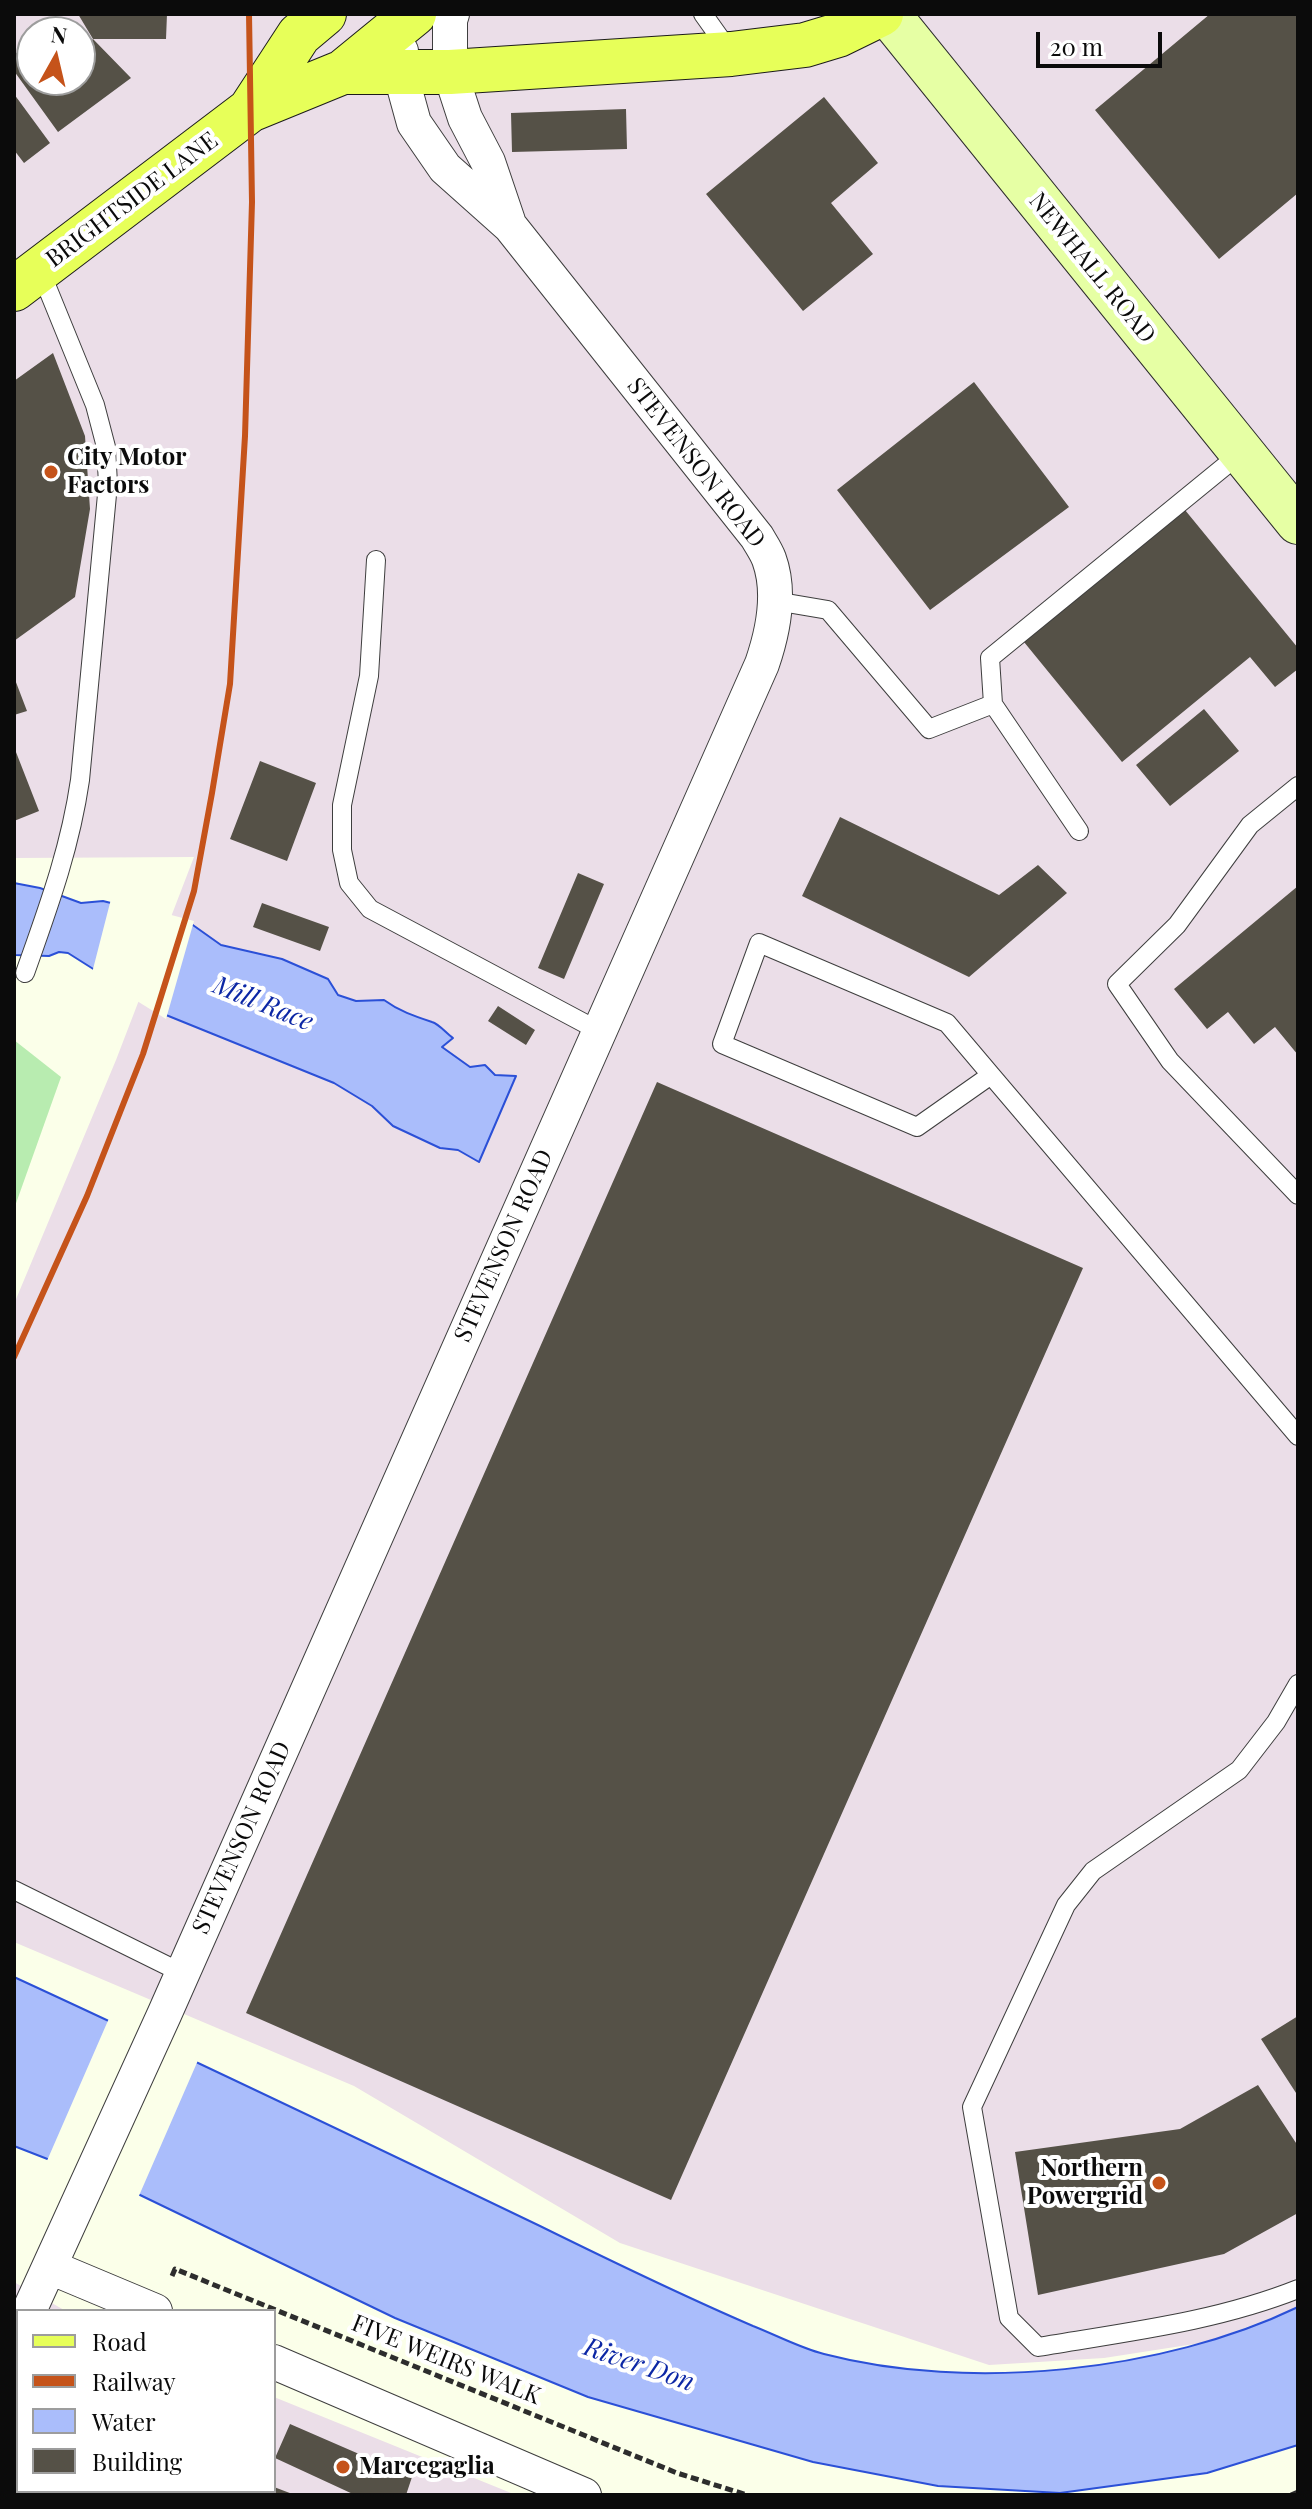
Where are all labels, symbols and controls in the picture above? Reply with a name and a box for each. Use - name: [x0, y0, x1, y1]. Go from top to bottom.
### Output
- north arrow: [16, 16, 96, 96]
- scale bar: [1040, 16, 1166, 66]
- text: N: [49, 18, 69, 50]
- text: 20 m: [1050, 30, 1103, 62]
- street label: BRIGHTSIDE LANE: [41, 126, 223, 274]
- street label: NEWHALL ROAD: [1023, 187, 1161, 349]
- street label: STEVENSON ROAD: [621, 372, 771, 554]
- place label: City Motor Factors: [67, 444, 186, 500]
- marker: City Motor Factors: [42, 463, 60, 481]
- water label: Mill Race: [209, 970, 317, 1038]
- street label: STEVENSON ROAD: [449, 1145, 559, 1347]
- street label: STEVENSON ROAD: [187, 1737, 297, 1939]
- place label: Northern Powergrid: [1027, 2155, 1143, 2211]
- marker: Northern Powergrid: [1150, 2174, 1168, 2192]
- legend: [16, 2309, 276, 2493]
- street label: FIVE WEIRS WALK: [347, 2309, 545, 2411]
- text: Road: [92, 2325, 147, 2357]
- water label: River Don: [580, 2332, 698, 2398]
- text: Railway: [92, 2365, 176, 2397]
- text: Water: [92, 2405, 156, 2437]
- text: Building: [92, 2445, 182, 2477]
- place label: Marcegaglia: [359, 2453, 495, 2481]
- marker: Marcegaglia: [334, 2458, 352, 2476]

